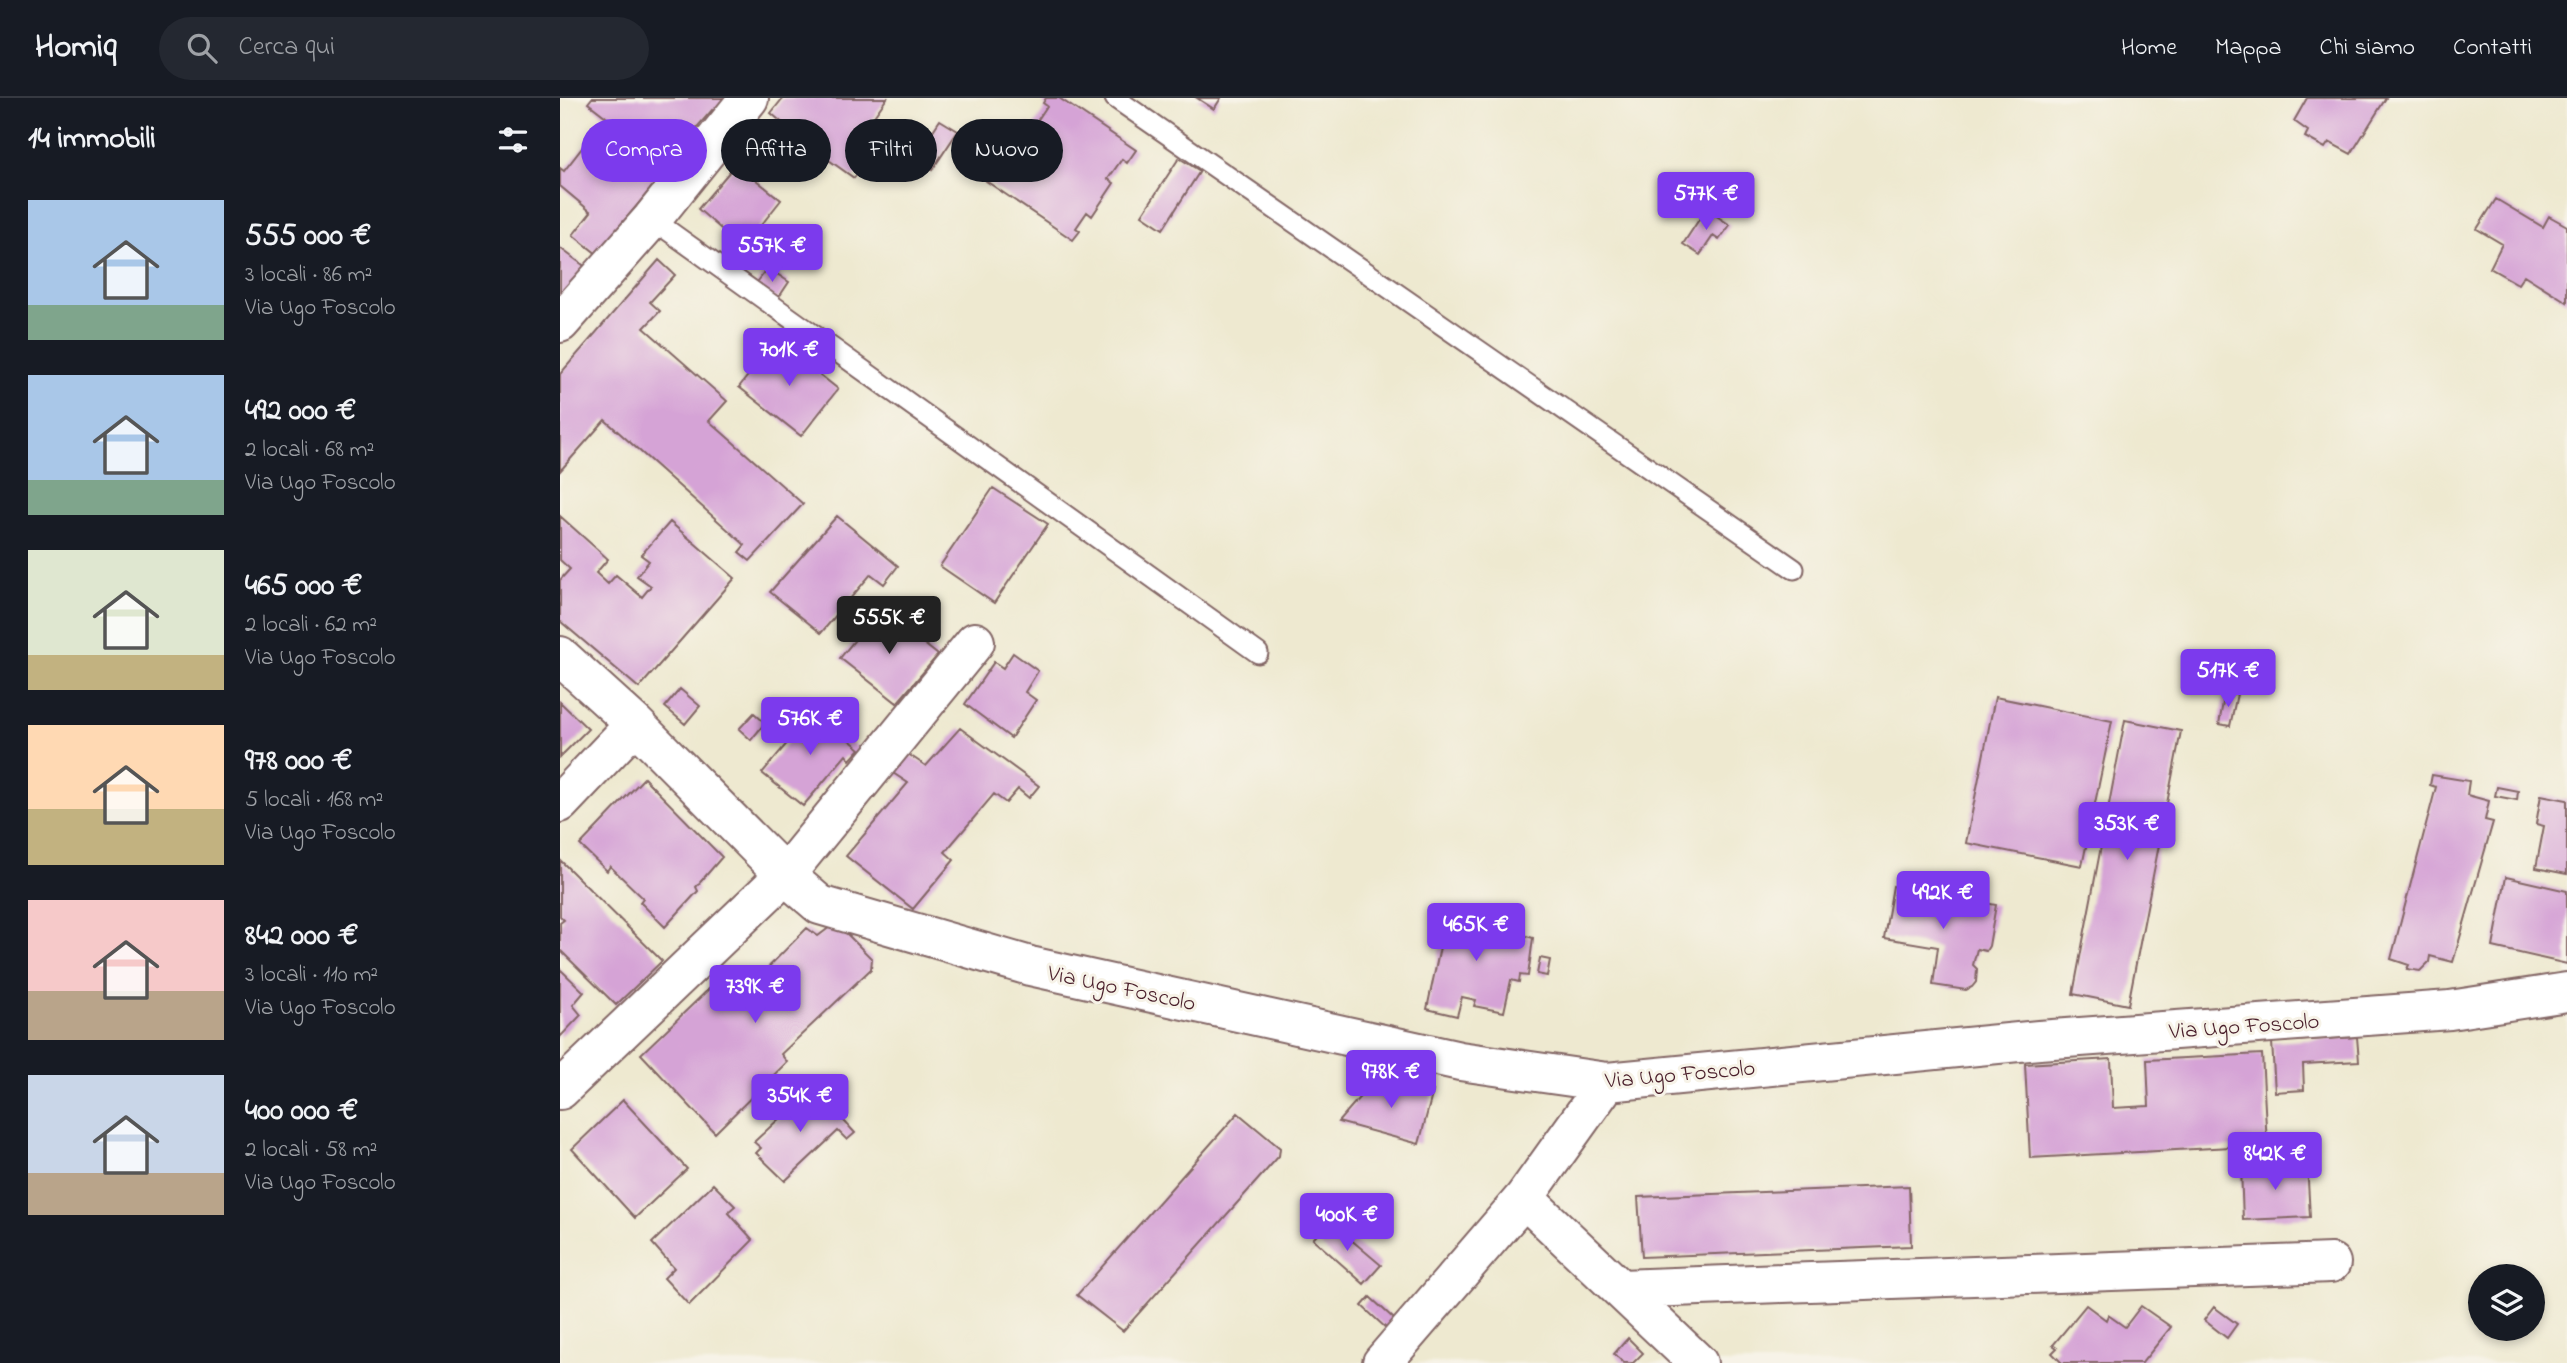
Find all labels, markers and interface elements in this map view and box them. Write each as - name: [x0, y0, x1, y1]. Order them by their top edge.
- search box: [159, 17, 649, 80]
- text: Homiq: [35, 24, 117, 72]
- icon: search: [183, 29, 221, 67]
- text: Cerca qui: [239, 29, 335, 67]
- text: Home: [2121, 31, 2177, 66]
- text: Mappa: [2215, 31, 2282, 66]
- text: Chi siamo: [2320, 31, 2415, 66]
- text: Contatti: [2453, 31, 2532, 66]
- text: 14 immobili: [28, 118, 156, 162]
- chip: Compra: [581, 119, 707, 182]
- chip: Affitta: [721, 119, 831, 182]
- chip: Filtri: [845, 119, 937, 182]
- chip: Nuovo: [951, 119, 1063, 182]
- icon: filters: [494, 121, 532, 159]
- pin: 577K €: [1649, 172, 1763, 232]
- text: 577K €: [1673, 178, 1739, 211]
- text: 555 000 €: [245, 215, 371, 259]
- pin: 557K €: [715, 225, 829, 284]
- icon: home: [84, 228, 168, 312]
- text: 557K €: [738, 230, 806, 263]
- text: 3 locali · 86 m²: [245, 259, 372, 292]
- text: Via Ugo Foscolo: [245, 292, 396, 325]
- pin: 701K €: [732, 328, 846, 388]
- text: 701K €: [759, 334, 819, 367]
- text: 492 000 €: [245, 390, 356, 434]
- icon: home: [84, 403, 168, 487]
- text: 2 locali · 68 m²: [245, 434, 374, 467]
- text: Via Ugo Foscolo: [245, 467, 396, 500]
- text: 465 000 €: [245, 565, 363, 609]
- icon: home: [84, 578, 168, 662]
- pin: 555K €: [832, 596, 946, 656]
- text: 555K €: [853, 602, 925, 635]
- text: 2 locali · 62 m²: [245, 609, 377, 642]
- text: Via Ugo Foscolo: [245, 642, 396, 675]
- pin: 517K €: [2171, 650, 2285, 709]
- text: 517K €: [2197, 655, 2259, 688]
- pin: 576K €: [753, 698, 867, 757]
- text: 576K €: [777, 703, 843, 736]
- text: 978 000 €: [245, 740, 352, 784]
- icon: home: [84, 753, 168, 837]
- text: 5 locali · 168 m²: [245, 784, 383, 817]
- pin: 353K €: [2070, 802, 2184, 862]
- text: 353K €: [2094, 808, 2160, 841]
- text: Via Ugo Foscolo: [245, 817, 396, 850]
- pin: 492K €: [1886, 872, 2000, 931]
- text: 492K €: [1913, 877, 1973, 910]
- pin: 465K €: [1419, 904, 1533, 963]
- text: 465K €: [1443, 909, 1509, 942]
- text: 842 000 €: [245, 915, 358, 959]
- icon: home: [84, 928, 168, 1012]
- street label: Via Ugo Foscolo: [1043, 957, 1199, 1022]
- text: 3 locali · 110 m²: [245, 959, 378, 992]
- pin: 739K €: [698, 965, 812, 1025]
- text: 739K €: [726, 971, 784, 1004]
- text: Via Ugo Foscolo: [245, 992, 396, 1025]
- street label: Via Ugo Foscolo: [2167, 1006, 2321, 1050]
- pin: 978K €: [1334, 1051, 1448, 1110]
- street label: Via Ugo Foscolo: [1603, 1052, 1757, 1100]
- text: 978K €: [1362, 1056, 1420, 1089]
- pin: 354K €: [743, 1074, 857, 1134]
- text: 354K €: [767, 1080, 833, 1113]
- text: 400 000 €: [245, 1090, 358, 1134]
- icon: home: [84, 1103, 168, 1187]
- pin: 842K €: [2218, 1132, 2332, 1192]
- text: 2 locali · 58 m²: [245, 1134, 377, 1167]
- text: 842K €: [2244, 1138, 2306, 1171]
- text: Via Ugo Foscolo: [245, 1167, 396, 1200]
- pin: 400K €: [1290, 1194, 1404, 1253]
- text: 400K €: [1316, 1199, 1378, 1232]
- map controls: [2468, 1264, 2545, 1341]
- button: layers: [2468, 1264, 2545, 1341]

